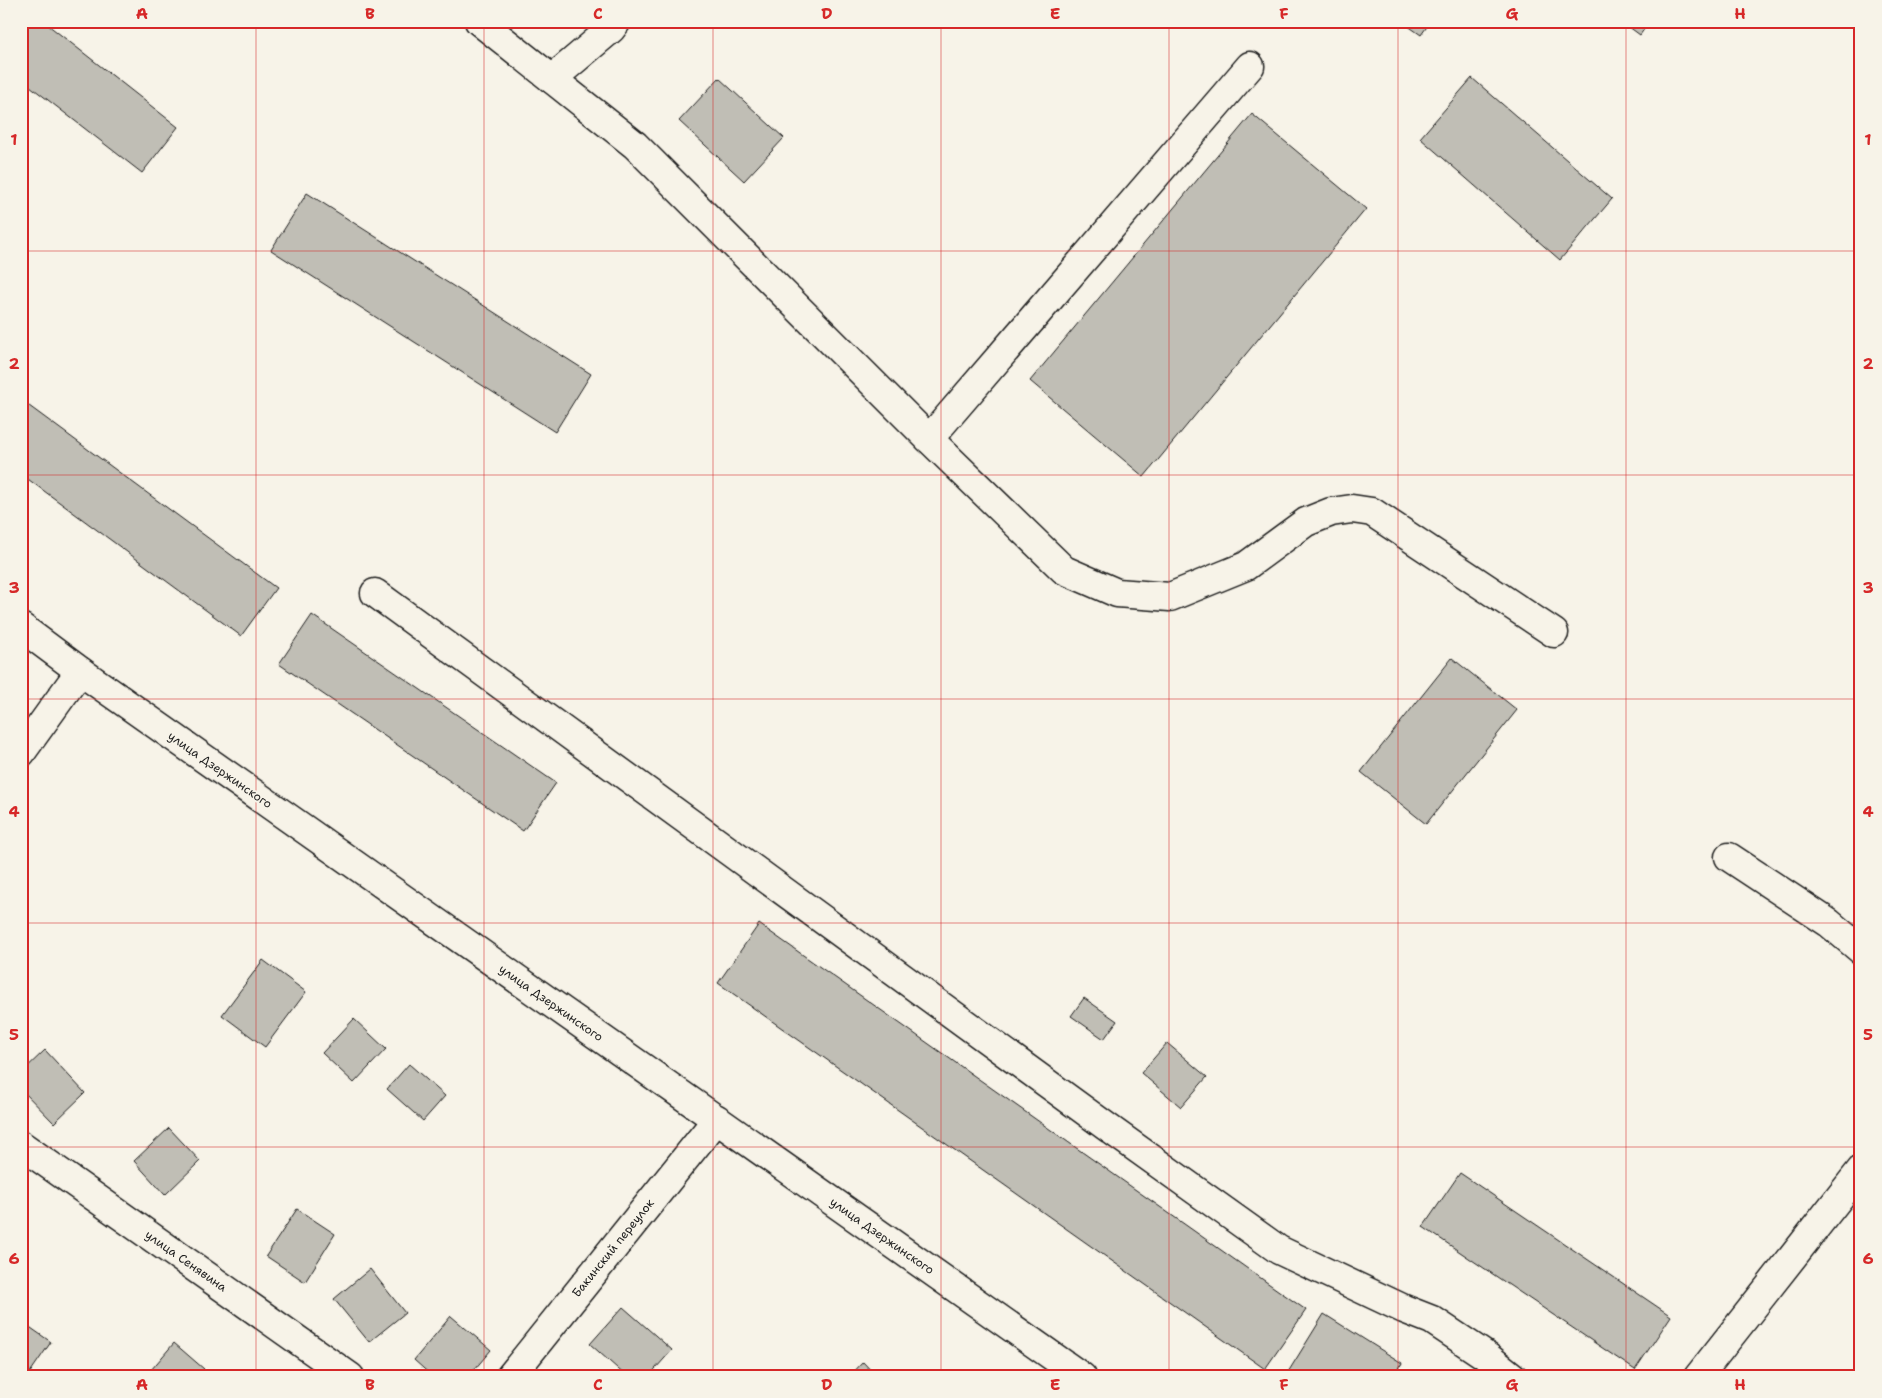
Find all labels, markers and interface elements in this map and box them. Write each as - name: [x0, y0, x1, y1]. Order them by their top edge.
- text: A: [136, 3, 148, 24]
- text: B: [365, 3, 375, 24]
- text: C: [593, 3, 603, 24]
- text: D: [821, 3, 833, 24]
- text: E: [1050, 3, 1060, 24]
- text: F: [1279, 3, 1289, 24]
- text: G: [1506, 3, 1519, 24]
- text: H: [1734, 3, 1746, 24]
- text: 1: [10, 129, 18, 150]
- text: 1: [1864, 129, 1872, 150]
- text: 2: [8, 353, 20, 374]
- text: 2: [1862, 353, 1874, 374]
- text: 3: [8, 577, 20, 598]
- text: 3: [1862, 577, 1874, 598]
- street label: улица Дзержинского: [165, 728, 275, 812]
- text: 4: [8, 801, 20, 822]
- text: 4: [1862, 801, 1874, 822]
- street label: улица Дзержинского: [496, 961, 606, 1045]
- text: 5: [9, 1024, 19, 1045]
- text: 5: [1863, 1024, 1873, 1045]
- street label: улица Дзержинского: [827, 1194, 937, 1278]
- street label: Бакинский переулок: [568, 1195, 658, 1300]
- street label: улица Сенявина: [142, 1227, 231, 1296]
- text: 6: [8, 1248, 20, 1269]
- text: 6: [1862, 1248, 1874, 1269]
- text: A: [136, 1374, 148, 1395]
- text: B: [365, 1374, 375, 1395]
- text: C: [593, 1374, 603, 1395]
- text: D: [821, 1374, 833, 1395]
- text: E: [1050, 1374, 1060, 1395]
- text: F: [1279, 1374, 1289, 1395]
- text: G: [1506, 1374, 1519, 1395]
- text: H: [1734, 1374, 1746, 1395]

